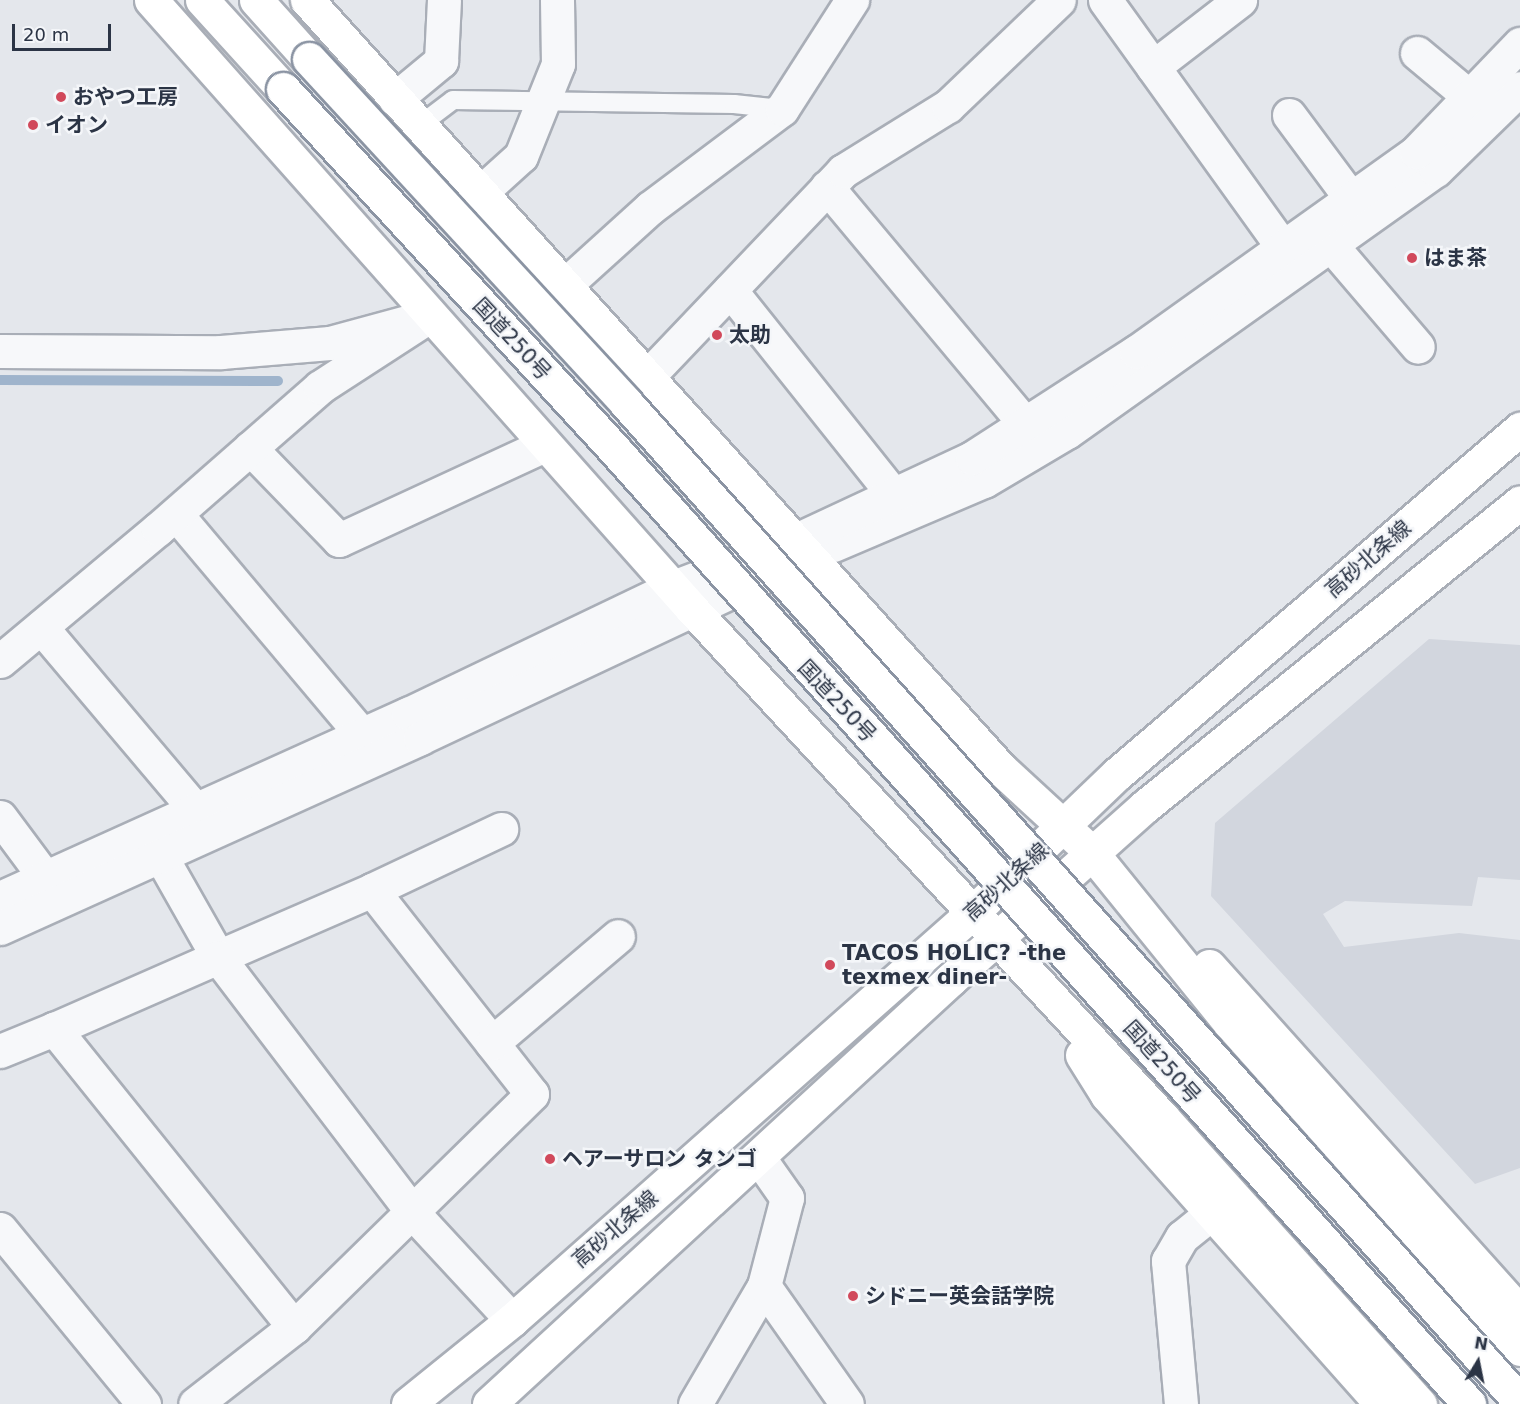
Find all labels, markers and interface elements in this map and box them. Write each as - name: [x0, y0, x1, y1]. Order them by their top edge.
- scale bar: [15, 12, 114, 50]
- text: 20 m: [23, 24, 69, 45]
- place label: おやつ工房: [73, 84, 178, 110]
- marker: おやつ工房: [54, 90, 68, 104]
- place label: イオン: [45, 112, 108, 138]
- marker: イオン: [26, 118, 40, 132]
- place label: はま茶: [1424, 245, 1487, 271]
- marker: はま茶: [1405, 251, 1419, 265]
- street label: 国道250号: [468, 293, 556, 385]
- place label: 太助: [729, 322, 771, 348]
- marker: 太助: [710, 328, 724, 342]
- street label: 高砂北条線: [1320, 515, 1416, 603]
- street label: 国道250号: [793, 655, 881, 747]
- street label: 高砂北条線: [959, 838, 1053, 926]
- place label: TACOS HOLIC? -the texmex diner-: [842, 940, 1066, 990]
- marker: TACOS HOLIC? -the texmex diner-: [823, 958, 837, 972]
- street label: 国道250号: [1118, 1015, 1206, 1109]
- place label: ヘアーサロン タンゴ: [562, 1146, 757, 1172]
- marker: ヘアーサロン タンゴ: [543, 1152, 557, 1166]
- street label: 高砂北条線: [567, 1185, 663, 1273]
- place label: シドニー英会話学院: [865, 1283, 1054, 1309]
- marker: シドニー英会話学院: [846, 1289, 860, 1303]
- north arrow: [1448, 1332, 1508, 1392]
- text: N: [1473, 1333, 1489, 1354]

